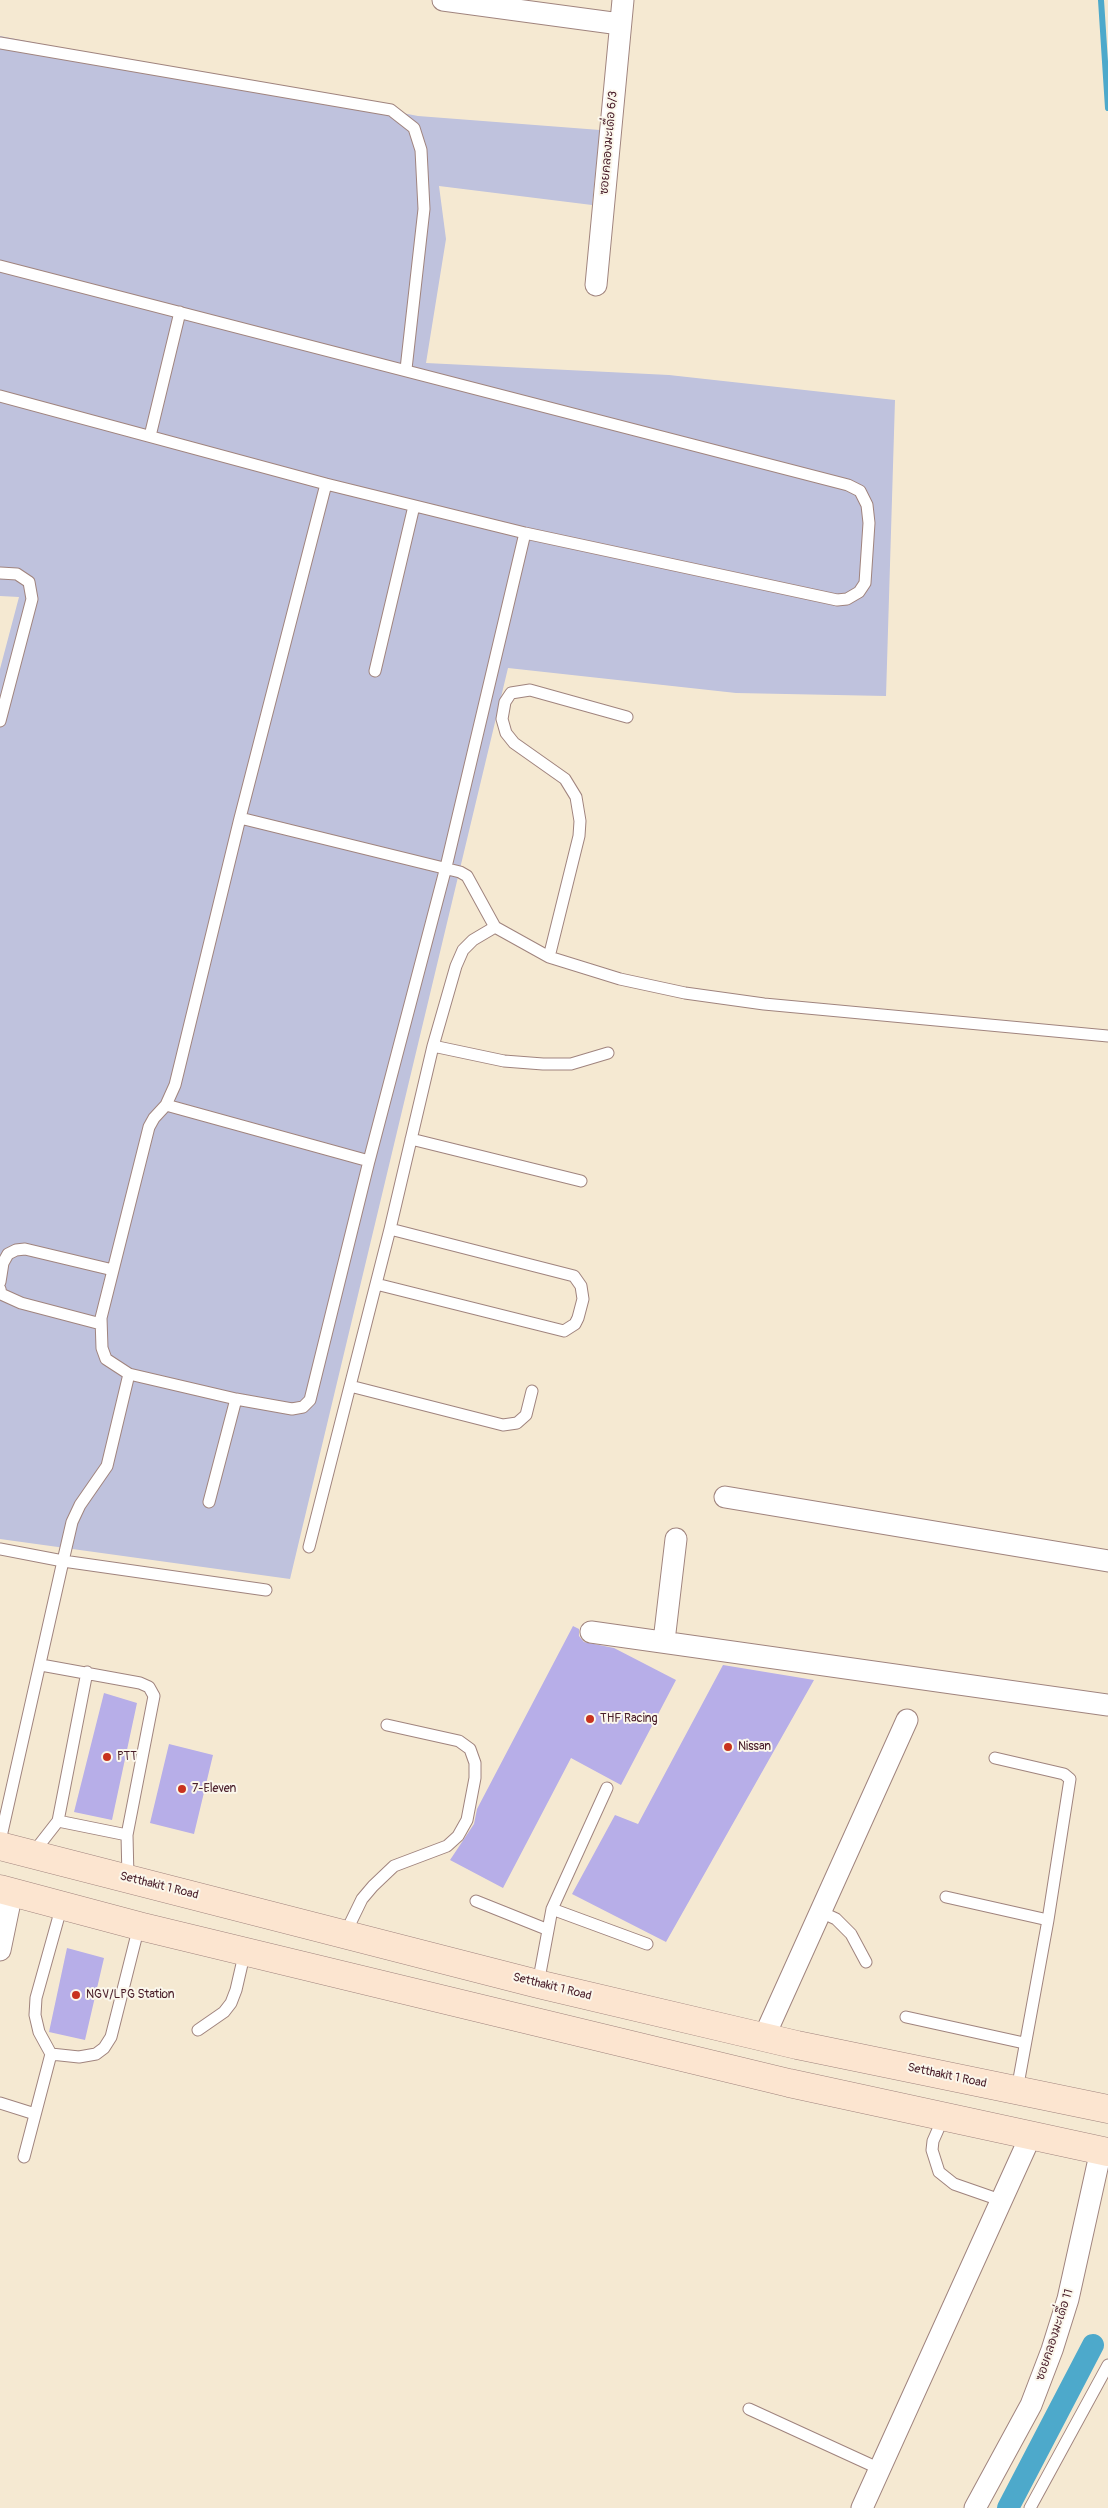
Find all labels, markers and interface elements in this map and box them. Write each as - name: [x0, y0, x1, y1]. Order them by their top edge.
- street label: ซอยคลองมะเดื่อ 6/3: [597, 91, 621, 195]
- place label: THF Racing: [600, 1712, 658, 1726]
- marker: THF Racing: [584, 1713, 596, 1725]
- place label: Nissan: [738, 1740, 771, 1754]
- marker: Nissan: [722, 1741, 734, 1753]
- place label: PTT: [117, 1750, 137, 1764]
- marker: PTT: [101, 1751, 113, 1763]
- place label: 7-Eleven: [192, 1782, 236, 1796]
- marker: 7-Eleven: [176, 1783, 188, 1795]
- street label: Setthakit 1 Road: [118, 1869, 200, 1903]
- street label: Setthakit 1 Road: [511, 1970, 593, 2004]
- place label: NGV/LPG Station: [86, 1988, 175, 2002]
- marker: NGV/LPG Station: [70, 1989, 82, 2001]
- street label: Setthakit 1 Road: [906, 2061, 988, 2091]
- street label: ซอยคลองมะเดื่อ 11: [1033, 2287, 1077, 2383]

